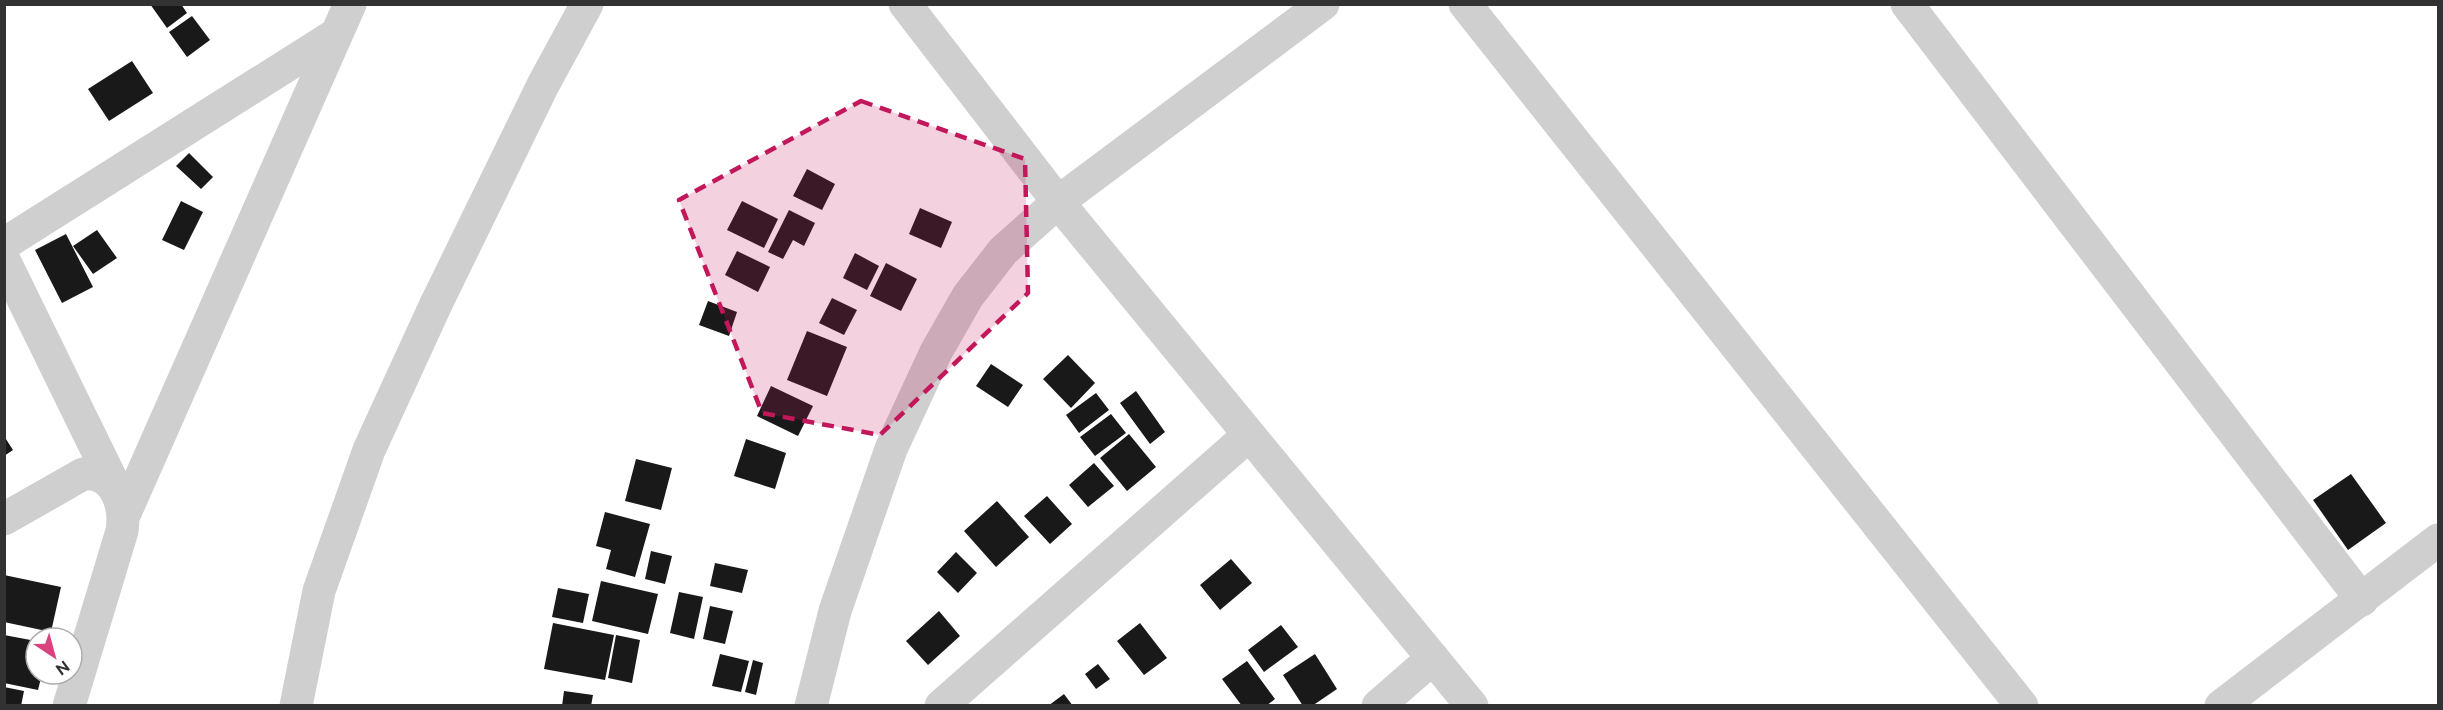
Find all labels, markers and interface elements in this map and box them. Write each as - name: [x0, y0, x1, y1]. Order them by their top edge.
- north arrow: [24, 626, 84, 686]
- text: N: [52, 656, 73, 679]

